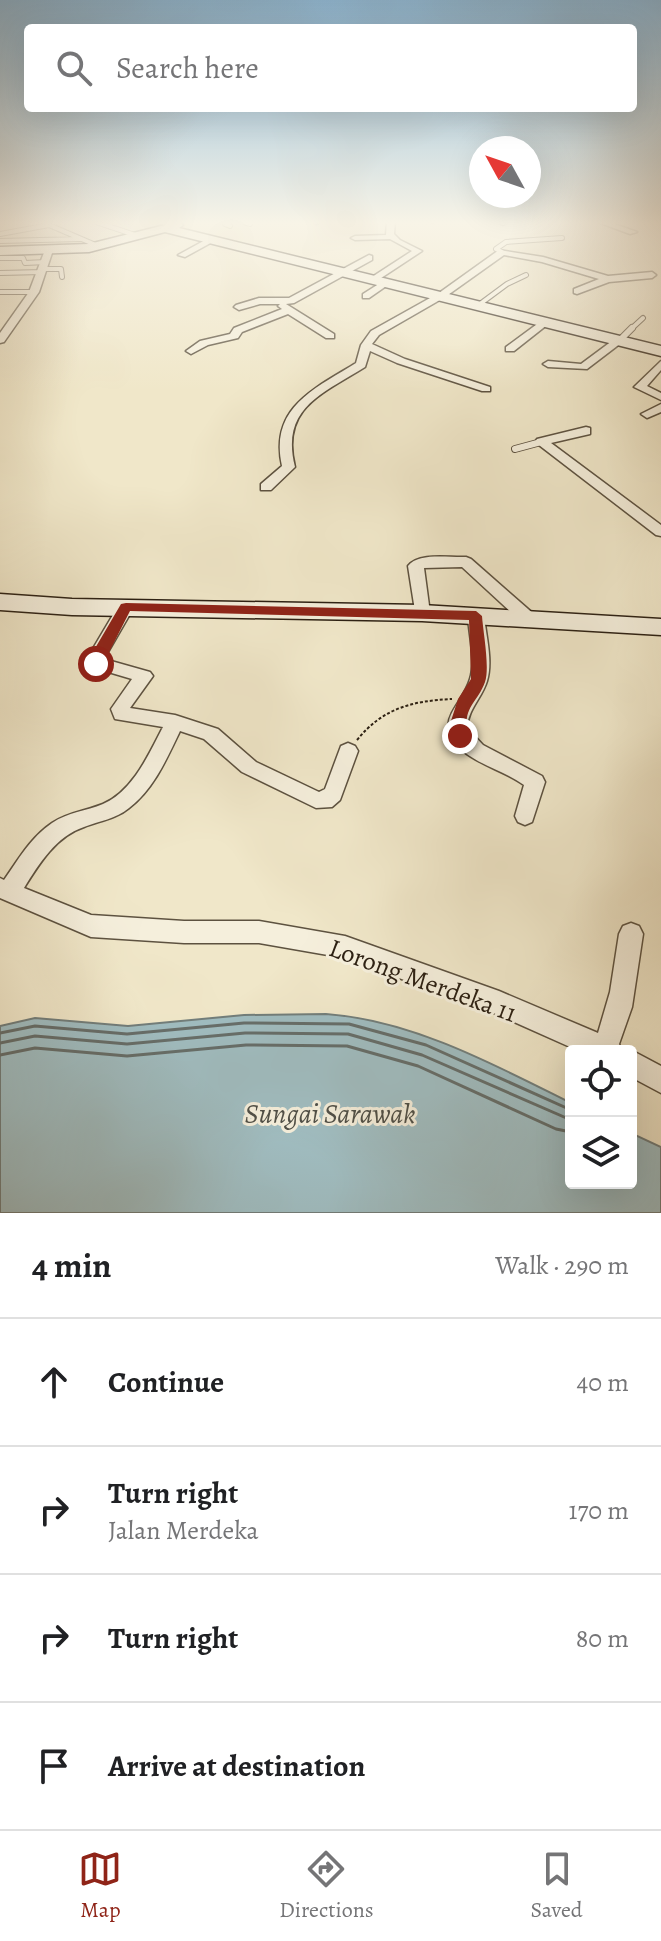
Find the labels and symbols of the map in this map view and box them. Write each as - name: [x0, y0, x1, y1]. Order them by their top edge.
- north arrow: [469, 136, 541, 208]
- route start: [78, 646, 114, 682]
- route end: [442, 718, 478, 754]
- street label: Lorong Merdeka 11: [324, 930, 522, 1031]
- water label: Sungai Sarawak: [244, 1095, 416, 1133]

